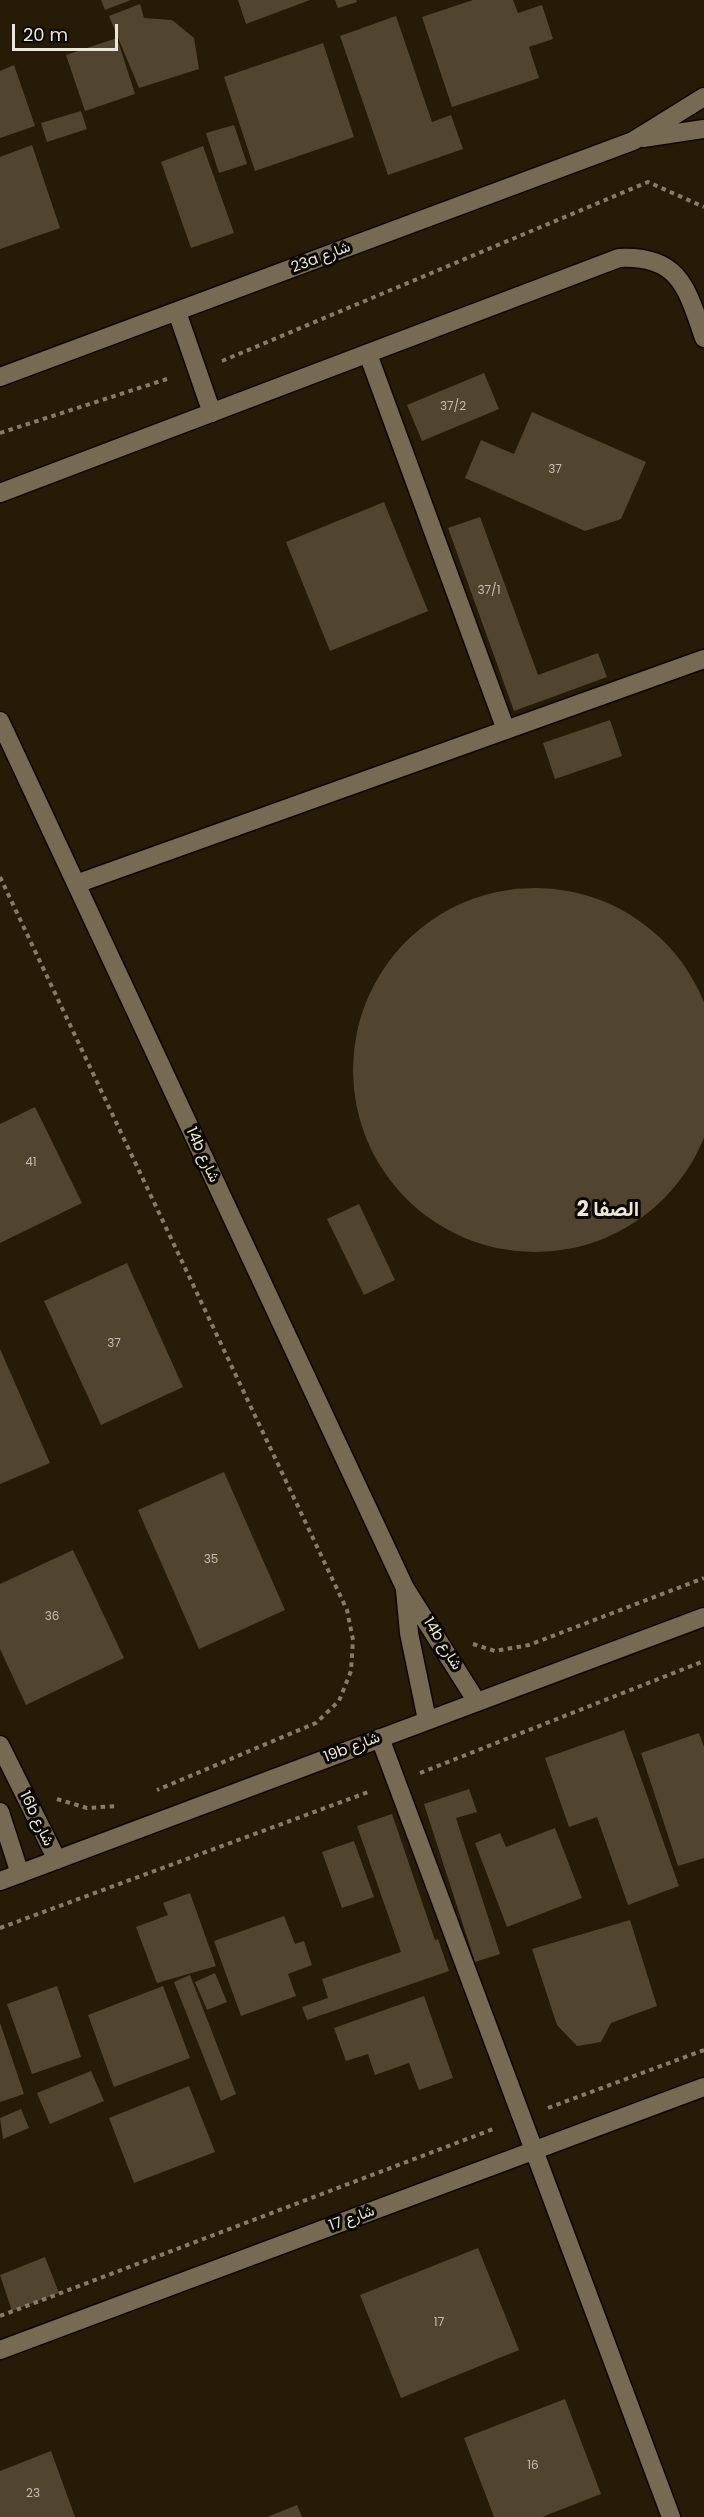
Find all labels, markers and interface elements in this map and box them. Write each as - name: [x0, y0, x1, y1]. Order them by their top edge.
- scale bar: [15, 12, 122, 50]
- text: 20 m: [23, 22, 68, 47]
- street label: 23a شارع: [289, 239, 353, 277]
- house number: 37/2: [440, 400, 466, 414]
- house number: 37: [548, 463, 562, 477]
- house number: 37/1: [477, 584, 501, 598]
- street label: 14b شارع: [181, 1125, 223, 1185]
- house number: 41: [25, 1156, 37, 1170]
- district label: الصفا 2: [577, 1198, 639, 1224]
- house number: 37: [107, 1337, 121, 1351]
- house number: 35: [204, 1553, 218, 1567]
- house number: 36: [45, 1610, 59, 1624]
- street label: 14b شارع: [419, 1614, 465, 1674]
- street label: 19b شارع: [321, 1729, 383, 1767]
- street label: 16b شارع: [15, 1789, 57, 1849]
- street label: شارع 17: [327, 2202, 377, 2236]
- house number: 17: [434, 2316, 444, 2330]
- house number: 16: [527, 2459, 539, 2473]
- house number: 23: [26, 2487, 40, 2501]

